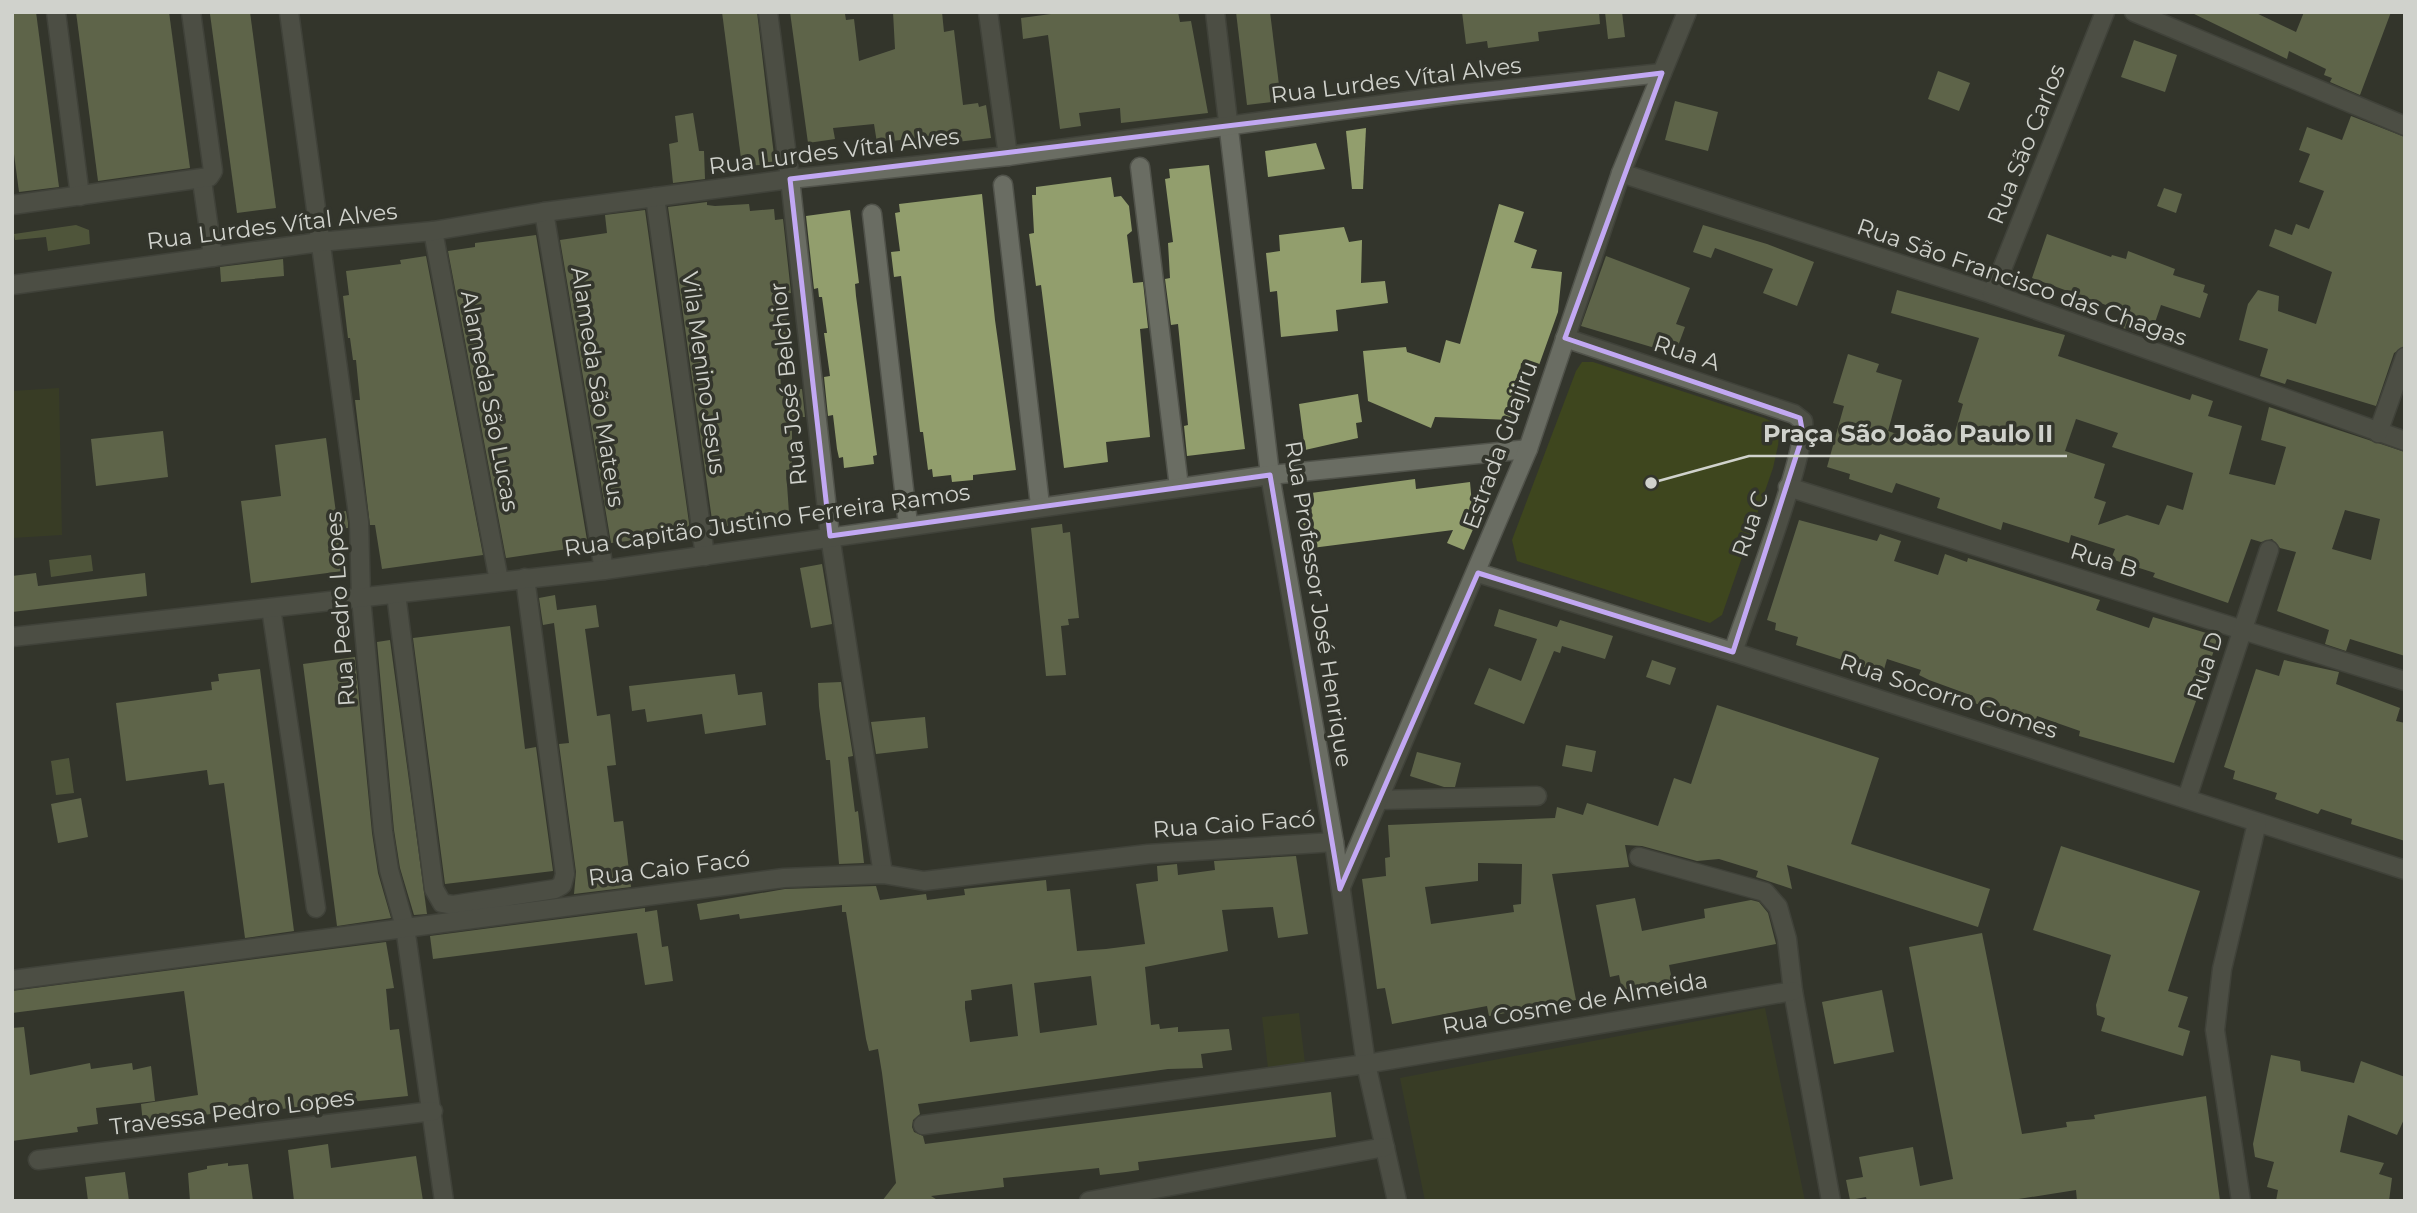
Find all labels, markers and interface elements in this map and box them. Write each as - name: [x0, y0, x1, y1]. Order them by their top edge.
- street label: Rua Lurdes Vítal Alves: [1269, 51, 1523, 109]
- street label: Rua São Carlos: [1981, 60, 2071, 228]
- street label: Rua Lurdes Vítal Alves: [707, 122, 961, 180]
- street label: Rua Lurdes Vítal Alves: [145, 197, 399, 255]
- street label: Rua São Francisco das Chagas: [1853, 212, 2191, 352]
- street label: Alameda São Mateus: [565, 265, 631, 509]
- street label: Vila Menino Jesus: [676, 270, 732, 476]
- street label: Rua José Belchior: [763, 281, 813, 487]
- street label: Alameda São Lucas: [455, 288, 525, 514]
- street label: Rua A: [1650, 329, 1724, 377]
- street label: Estrada Guajiru: [1457, 357, 1543, 533]
- callout: Praça São João Paulo II: [1749, 411, 2067, 456]
- text: Praça São João Paulo II: [1763, 419, 2053, 448]
- street label: Rua Professor José Henrique: [1279, 439, 1359, 769]
- street label: Rua Capitão Justino Ferreira Ramos: [562, 478, 972, 562]
- street label: Rua C: [1726, 487, 1774, 561]
- street label: Rua Pedro Lopes: [319, 511, 361, 707]
- street label: Rua B: [2067, 537, 2141, 583]
- street label: Rua D: [2181, 628, 2229, 704]
- street label: Rua Socorro Gomes: [1836, 648, 2062, 744]
- street label: Rua Caio Facó: [1152, 804, 1316, 844]
- street label: Rua Caio Facó: [586, 844, 752, 892]
- street label: Rua Cosme de Almeida: [1440, 966, 1710, 1040]
- street label: Travessa Pedro Lopes: [108, 1083, 356, 1141]

